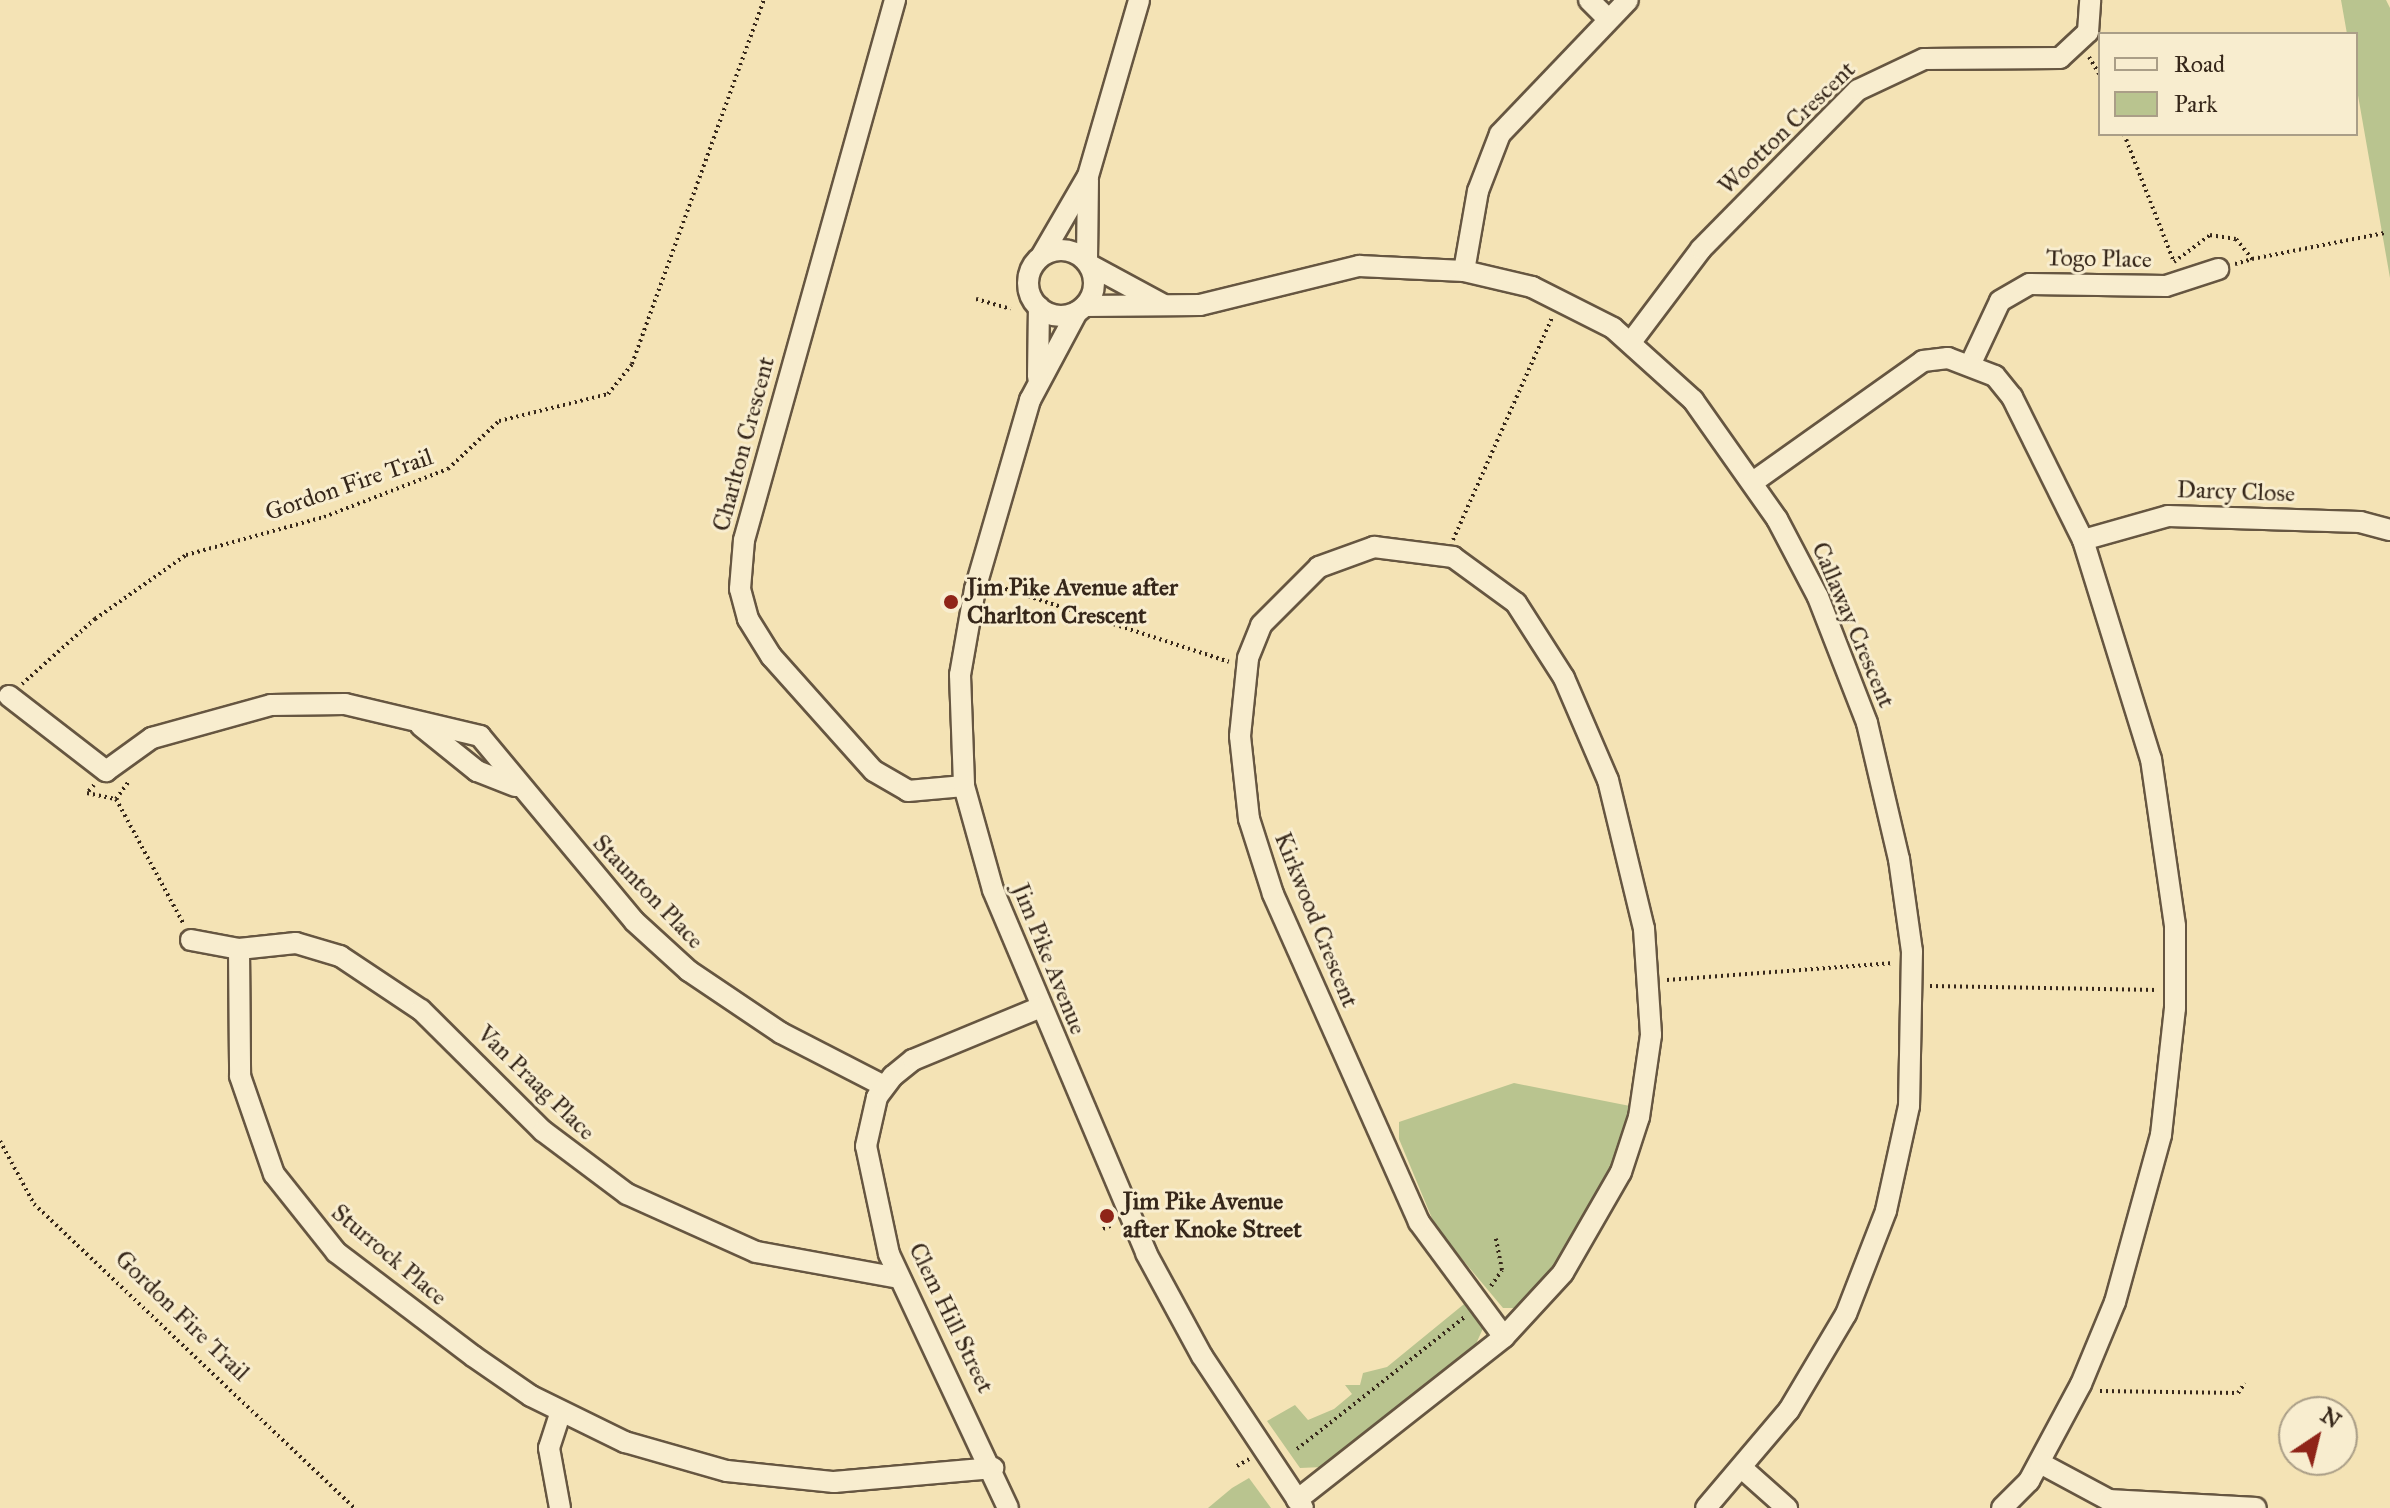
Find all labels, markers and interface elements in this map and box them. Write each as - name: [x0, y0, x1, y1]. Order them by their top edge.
- legend: [2098, 32, 2358, 136]
- text: Road: [2174, 49, 2225, 79]
- street label: Wootton Crescent: [1713, 55, 1861, 201]
- text: Park: [2174, 89, 2217, 119]
- street label: Togo Place: [2046, 244, 2152, 274]
- street label: Charlton Crescent: [707, 354, 781, 534]
- street label: Gordon Fire Trail: [261, 443, 437, 527]
- street label: Darcy Close: [2176, 476, 2296, 508]
- street label: Callaway Crescent: [1805, 538, 1901, 712]
- place label: Jim Pike Avenue after Charlton Crescent: [967, 574, 1178, 630]
- marker: Jim Pike Avenue after Charlton Crescent: [942, 593, 960, 611]
- street label: Kirkwood Crescent: [1268, 828, 1364, 1012]
- street label: Staunton Place: [586, 829, 710, 955]
- street label: Jim Pike Avenue: [1006, 879, 1092, 1039]
- street label: Van Praag Place: [471, 1020, 601, 1146]
- place label: Jim Pike Avenue after Knoke Street: [1123, 1188, 1302, 1244]
- street label: Sturrock Place: [325, 1198, 453, 1312]
- marker: Jim Pike Avenue after Knoke Street: [1098, 1207, 1116, 1225]
- street label: Clem Hill Street: [902, 1238, 1000, 1398]
- street label: Gordon Fire Trail: [109, 1245, 255, 1387]
- north arrow: [2278, 1396, 2358, 1476]
- text: N: [2316, 1401, 2346, 1434]

